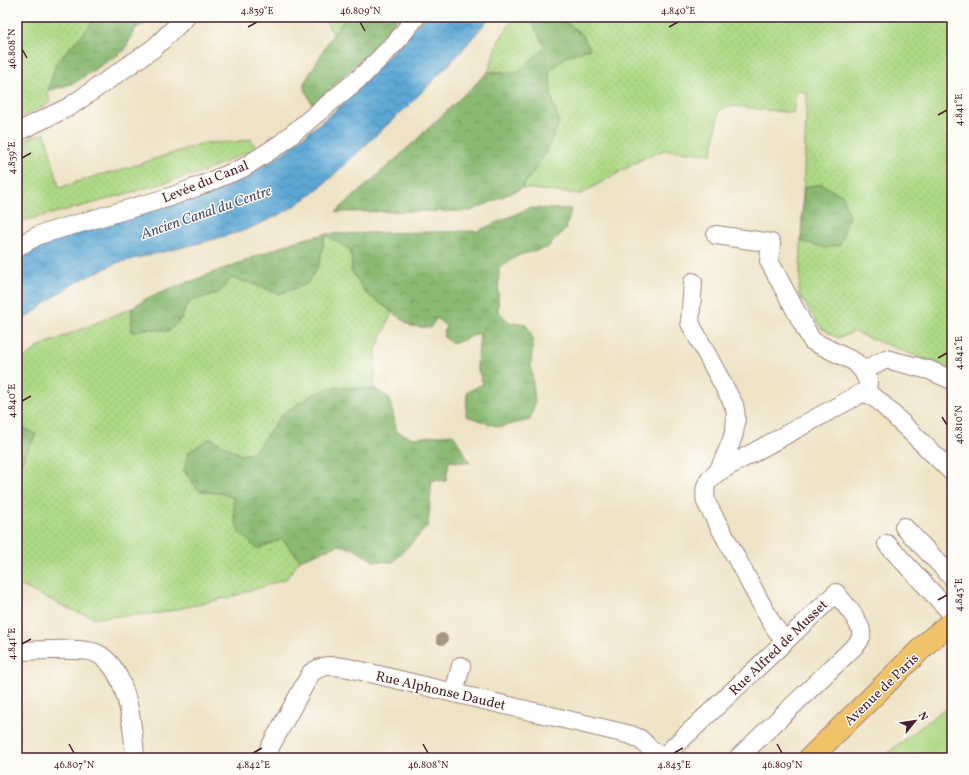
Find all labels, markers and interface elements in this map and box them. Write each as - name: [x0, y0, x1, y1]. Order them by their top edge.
- text: 4.839°E: [240, 4, 274, 18]
- text: 46.809°N: [340, 4, 381, 18]
- text: 4.840°E: [661, 4, 695, 18]
- text: 46.808°N: [5, 28, 19, 69]
- text: 4.841°E: [952, 94, 966, 126]
- text: 4.839°E: [5, 141, 19, 175]
- street label: Levée du Canal: [159, 156, 252, 208]
- water label: Ancien Canal du Centre: [138, 181, 275, 246]
- text: 4.842°E: [952, 336, 966, 370]
- text: 4.840°E: [5, 384, 19, 418]
- text: 46.810°N: [952, 405, 966, 445]
- text: 4.843°E: [952, 578, 966, 612]
- street label: Rue Alfred de Musset: [726, 596, 833, 700]
- text: 4.841°E: [5, 628, 19, 660]
- street label: Avenue de Paris: [841, 650, 924, 731]
- street label: Rue Alphonse Daudet: [374, 667, 508, 716]
- north arrow: [895, 701, 935, 741]
- text: N: [914, 710, 931, 724]
- text: 46.807°N: [54, 758, 95, 772]
- text: 4.842°E: [236, 758, 270, 772]
- text: 46.808°N: [408, 758, 449, 772]
- text: 4.843°E: [657, 758, 691, 772]
- text: 46.809°N: [762, 758, 803, 772]

